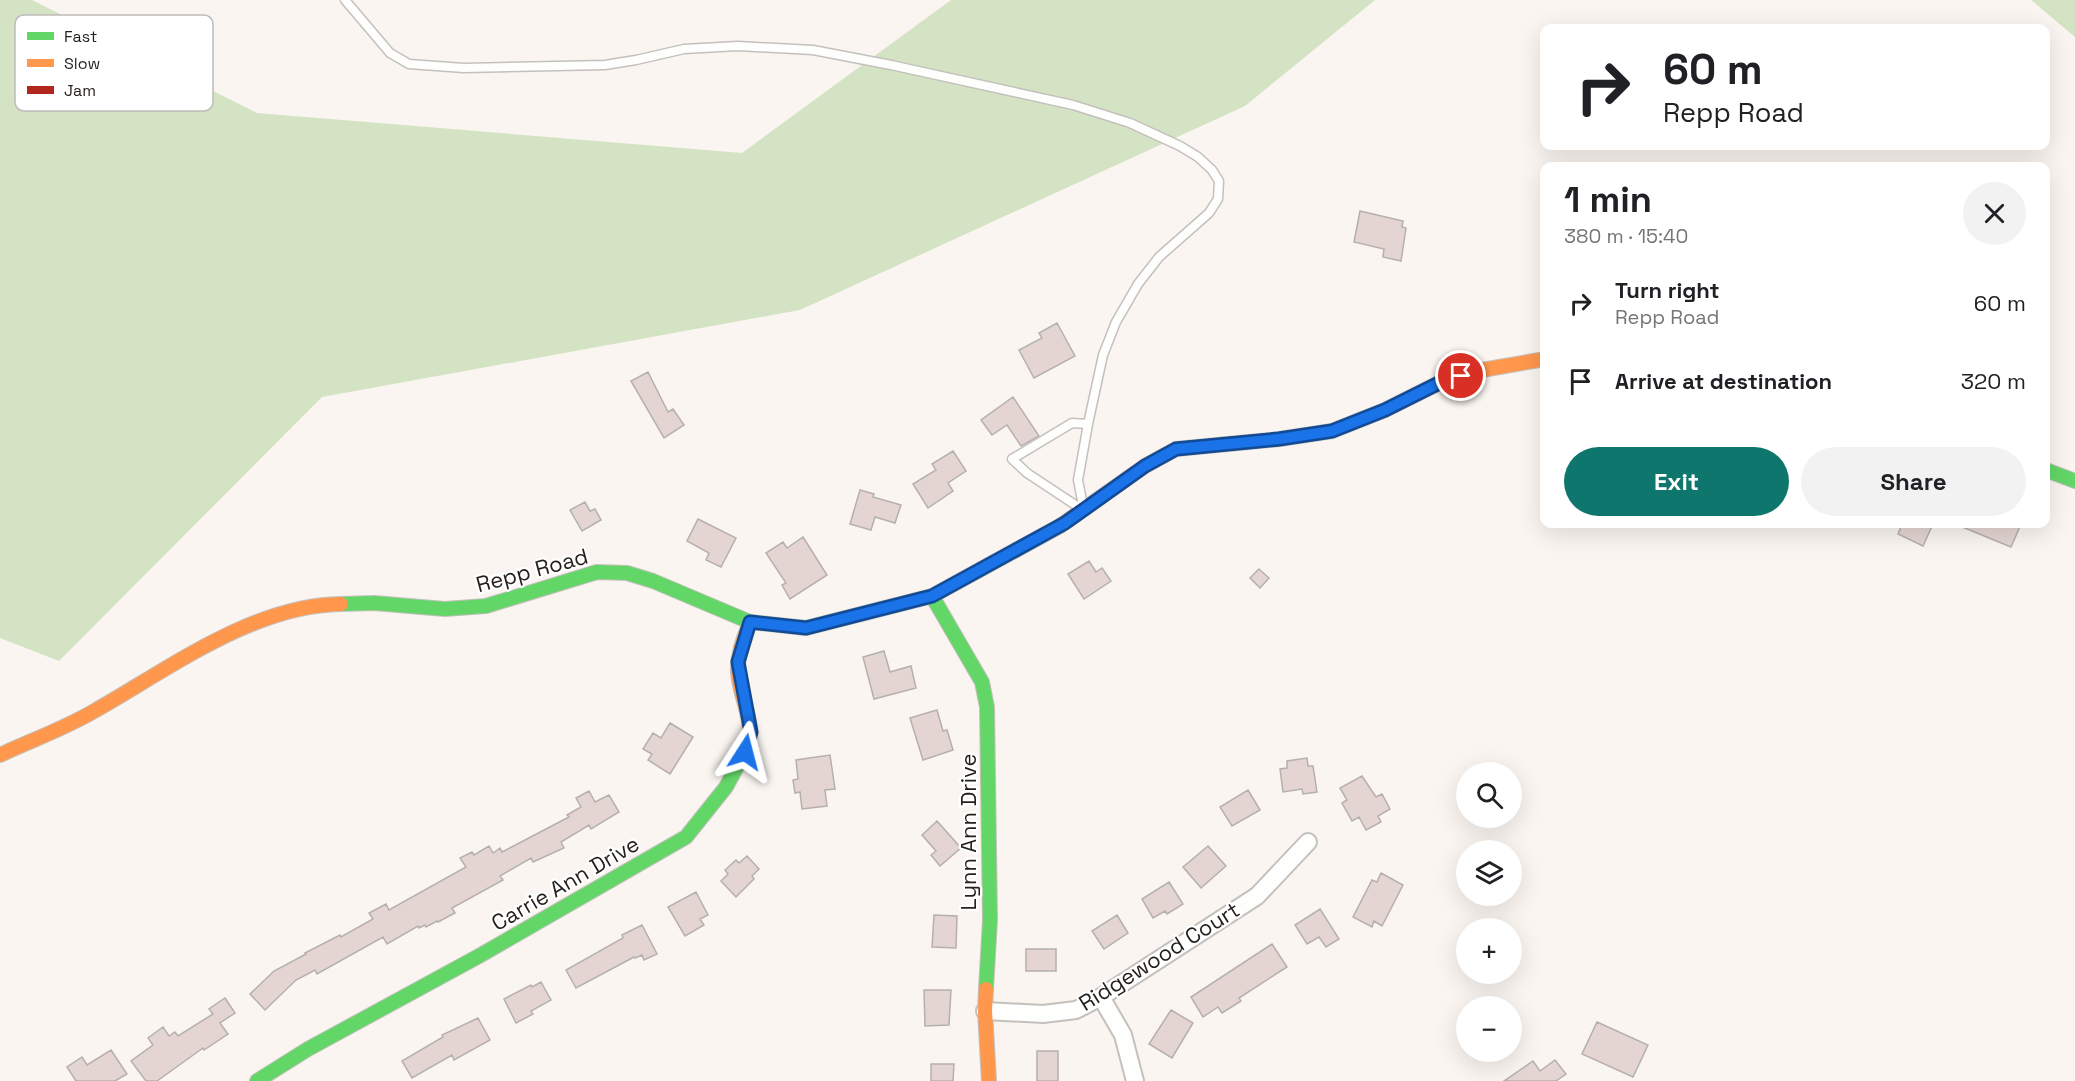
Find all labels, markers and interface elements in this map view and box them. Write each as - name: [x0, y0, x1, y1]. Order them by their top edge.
- legend: [15, 15, 213, 111]
- text: Fast: [64, 26, 97, 47]
- text: 60 m: [1663, 43, 1763, 96]
- icon: right: [1564, 48, 1642, 126]
- text: Slow: [64, 53, 100, 74]
- text: Jam: [64, 80, 96, 101]
- text: Repp Road: [1663, 95, 1804, 130]
- text: 1 min: [1564, 177, 1652, 223]
- button: close: [1963, 182, 2026, 245]
- text: 380 m · 15:40: [1564, 223, 1688, 249]
- text: Turn right: [1615, 276, 1720, 304]
- icon: right: [1564, 287, 1597, 320]
- text: 60 m: [1974, 289, 2026, 317]
- text: Repp Road: [1615, 304, 1719, 330]
- pin: [1435, 350, 1486, 401]
- icon: arrive: [1444, 359, 1477, 392]
- icon: arrive: [1564, 365, 1597, 398]
- text: Arrive at destination: [1615, 367, 1832, 395]
- text: 320 m: [1961, 367, 2026, 395]
- button: Exit: [1564, 447, 1789, 516]
- button: Share: [1801, 447, 2026, 516]
- street label: Repp Road: [473, 542, 591, 598]
- position arrow: [713, 720, 777, 784]
- street label: Lynn Ann Drive: [954, 754, 982, 910]
- map controls: [1456, 762, 1522, 1062]
- button: search: [1456, 762, 1522, 828]
- street label: Carrie Ann Drive: [486, 829, 644, 937]
- button: layers: [1456, 840, 1522, 906]
- street label: Ridgewood Court: [1073, 895, 1245, 1017]
- button: +: [1456, 918, 1522, 984]
- button: −: [1456, 996, 1522, 1062]

